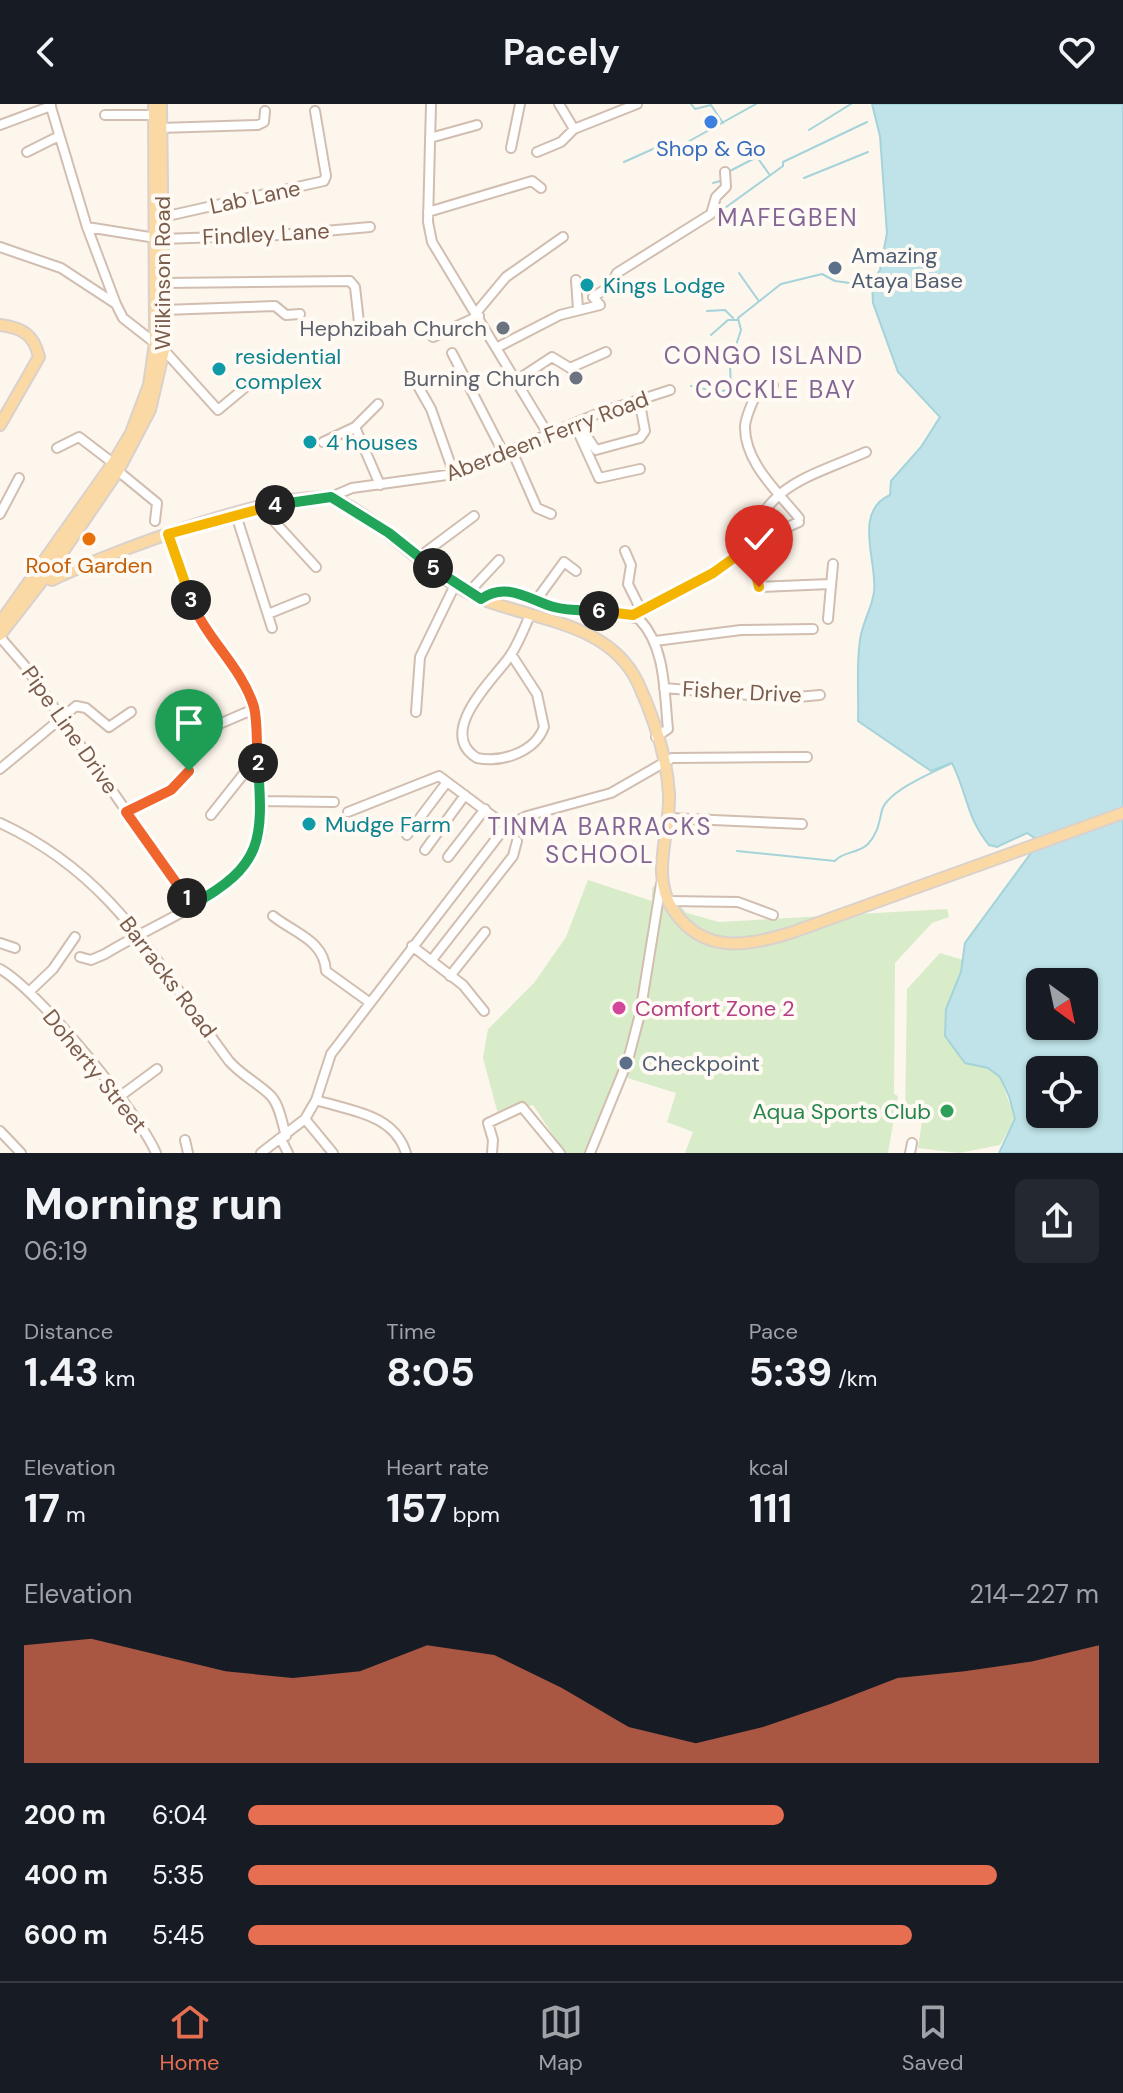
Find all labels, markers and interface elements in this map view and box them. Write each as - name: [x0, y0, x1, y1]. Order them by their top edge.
- text: Pacely: [503, 29, 620, 76]
- icon: back: [24, 30, 68, 74]
- icon: heart: [1055, 30, 1099, 74]
- marker: Shop & Go: [702, 113, 720, 131]
- place label: Shop & Go: [656, 134, 766, 163]
- street label: Lab Lane: [207, 173, 303, 221]
- street label: Wilkinson Road: [148, 196, 177, 350]
- district label: MAFEGBEN: [717, 202, 859, 233]
- street label: Findley Lane: [202, 216, 330, 252]
- place label: Amazing Ataya Base: [851, 241, 963, 295]
- marker: Amazing Ataya Base: [826, 259, 844, 277]
- place label: Kings Lodge: [603, 271, 725, 300]
- marker: Kings Lodge: [578, 276, 596, 294]
- place label: Hephzibah Church: [300, 314, 487, 343]
- marker: Hephzibah Church: [494, 319, 512, 337]
- district label: CONGO ISLAND: [664, 340, 864, 371]
- place label: residential complex: [235, 342, 341, 396]
- marker: residential complex: [210, 360, 228, 378]
- place label: Burning Church: [403, 364, 560, 393]
- marker: Burning Church: [567, 369, 585, 387]
- district label: COCKLE BAY: [695, 374, 857, 405]
- street label: Aberdeen Ferry Road: [441, 384, 653, 488]
- place label: 4 houses: [326, 428, 418, 457]
- marker: 4 houses: [301, 433, 319, 451]
- pin: 4: [255, 485, 295, 525]
- text: 4: [268, 490, 282, 519]
- pin: [725, 505, 793, 587]
- icon: check: [737, 517, 781, 561]
- marker: Roof Garden: [80, 530, 98, 548]
- pin: 5: [413, 548, 453, 588]
- place label: Roof Garden: [25, 551, 153, 580]
- text: 5: [426, 553, 440, 582]
- pin: 3: [171, 580, 211, 620]
- text: 3: [184, 585, 198, 614]
- pin: 6: [579, 591, 619, 631]
- text: 6: [592, 596, 606, 625]
- street label: Pipe Line Drive: [15, 660, 125, 800]
- street label: Fisher Drive: [682, 674, 802, 710]
- pin: [155, 689, 223, 771]
- icon: arrive: [167, 701, 211, 745]
- pin: 2: [238, 743, 278, 783]
- text: 2: [252, 748, 264, 777]
- place label: Mudge Farm: [325, 810, 451, 839]
- district label: TINMA BARRACKS SCHOOL: [488, 811, 712, 870]
- marker: Mudge Farm: [300, 815, 318, 833]
- pin: 1: [167, 878, 207, 918]
- text: 1: [183, 883, 191, 912]
- street label: Barracks Road: [113, 911, 223, 1043]
- north arrow: [1026, 968, 1098, 1040]
- map controls: [1026, 968, 1098, 1128]
- place label: Comfort Zone 2: [635, 994, 795, 1023]
- marker: Comfort Zone 2: [610, 999, 628, 1017]
- street label: Doherty Street: [36, 1003, 154, 1139]
- place label: Checkpoint: [642, 1049, 760, 1078]
- marker: Checkpoint: [617, 1054, 635, 1072]
- button: locate: [1026, 1056, 1098, 1128]
- place label: Aqua Sports Club: [752, 1097, 931, 1126]
- marker: Aqua Sports Club: [938, 1102, 956, 1120]
- text: Morning run: [24, 1175, 283, 1233]
- button: share: [1015, 1179, 1099, 1263]
- text: 06:19: [24, 1234, 88, 1268]
- text: Distance: [24, 1317, 113, 1346]
- text: Time: [386, 1317, 436, 1346]
- text: Pace: [749, 1317, 798, 1346]
- text: 1.43: [24, 1346, 99, 1398]
- text: 8:05: [386, 1346, 475, 1398]
- text: 5:39: [749, 1346, 832, 1398]
- text: km: [99, 1364, 135, 1393]
- text: /km: [832, 1364, 877, 1393]
- text: Elevation: [24, 1453, 116, 1482]
- text: Heart rate: [386, 1453, 489, 1482]
- text: kcal: [749, 1453, 788, 1482]
- text: 17: [24, 1482, 60, 1534]
- text: 157: [386, 1482, 447, 1534]
- text: 111: [749, 1482, 792, 1534]
- text: m: [60, 1500, 86, 1529]
- text: bpm: [447, 1500, 500, 1529]
- text: Elevation: [24, 1577, 132, 1611]
- text: 214–227 m: [969, 1577, 1099, 1611]
- text: 200 m: [24, 1798, 106, 1832]
- text: 6:04: [152, 1798, 207, 1832]
- text: 400 m: [24, 1858, 108, 1892]
- text: 5:35: [152, 1858, 204, 1892]
- text: 600 m: [24, 1918, 108, 1952]
- text: 5:45: [152, 1918, 205, 1952]
- tab: Home: [159, 2000, 220, 2077]
- tab: Map: [539, 2000, 583, 2077]
- tab: Saved: [902, 2000, 964, 2077]

